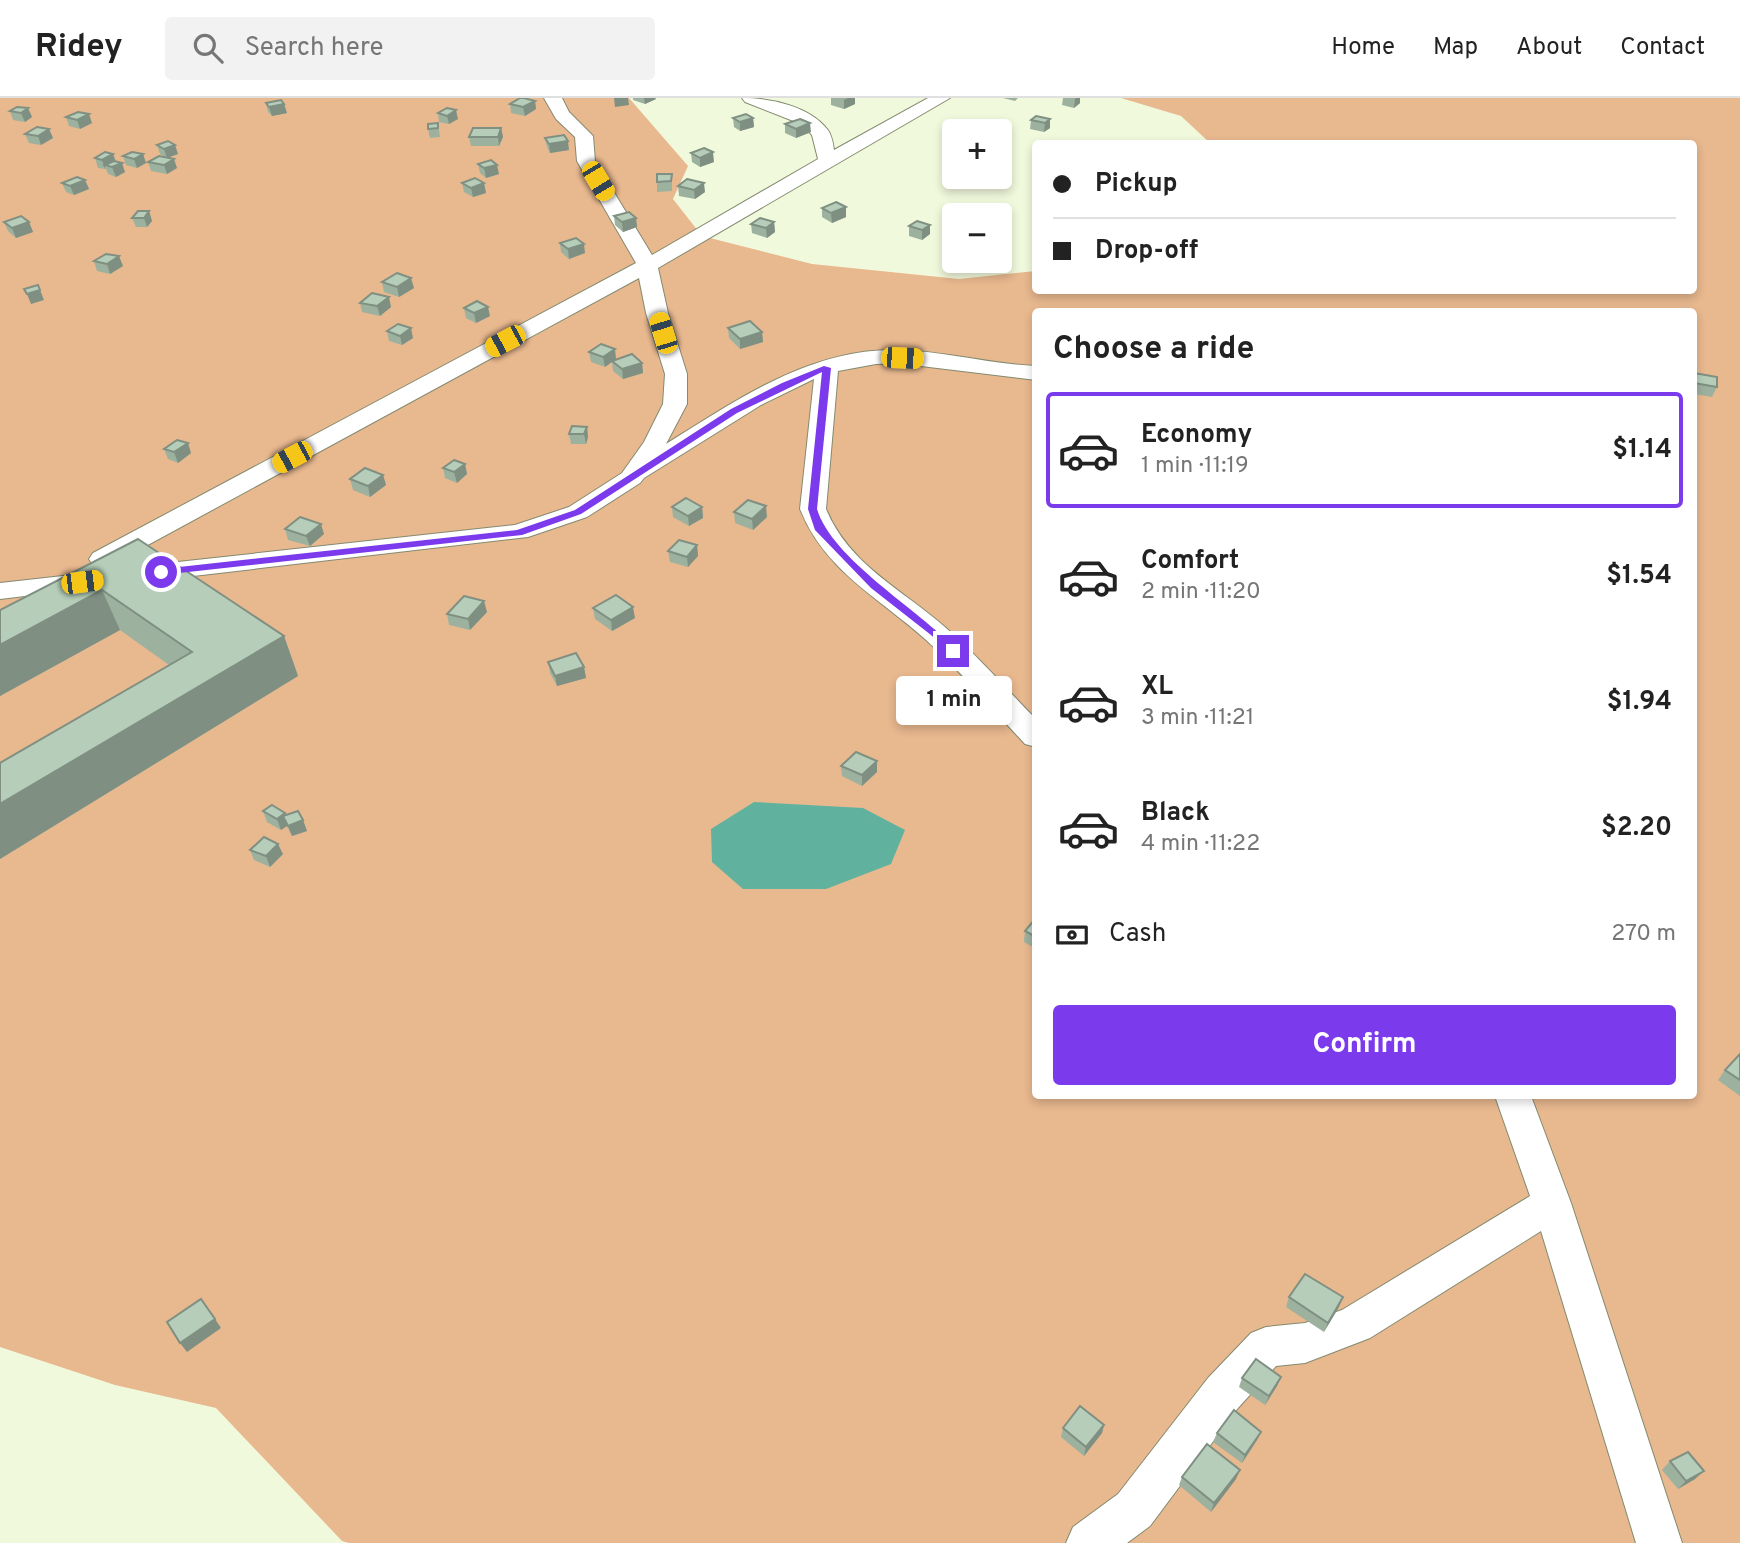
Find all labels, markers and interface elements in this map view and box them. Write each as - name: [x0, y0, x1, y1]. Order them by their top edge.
- search box: [165, 17, 655, 80]
- text: Ridey: [35, 27, 123, 69]
- icon: search: [189, 29, 227, 67]
- text: Search here: [245, 32, 384, 65]
- text: Home: [1331, 33, 1395, 63]
- text: Map: [1433, 33, 1478, 63]
- text: About: [1516, 33, 1582, 63]
- text: Contact: [1620, 33, 1705, 63]
- map controls: [942, 119, 1012, 273]
- button: +: [942, 119, 1012, 189]
- car: [579, 158, 618, 204]
- text: Pickup: [1095, 168, 1178, 201]
- button: −: [942, 203, 1012, 273]
- text: Drop-off: [1095, 235, 1198, 268]
- car: [647, 310, 680, 356]
- car: [482, 322, 529, 360]
- text: Choose a ride: [1053, 330, 1254, 370]
- car: [881, 347, 924, 369]
- icon: car: [1057, 419, 1120, 482]
- text: Economy: [1141, 419, 1252, 452]
- text: $1.14: [1612, 434, 1672, 467]
- car: [269, 438, 316, 476]
- text: 1 min · 11:19: [1141, 452, 1249, 481]
- icon: car: [1057, 545, 1120, 608]
- text: Comfort: [1141, 545, 1239, 578]
- route start: [145, 556, 177, 588]
- text: $1.54: [1606, 560, 1672, 593]
- car: [60, 569, 105, 595]
- text: 2 min · 11:20: [1141, 578, 1261, 607]
- route end: [937, 635, 969, 667]
- icon: car: [1057, 671, 1120, 734]
- text: XL: [1141, 671, 1173, 704]
- callout: 1 min: [895, 676, 1011, 724]
- text: 1 min: [926, 686, 982, 715]
- text: $1.94: [1607, 686, 1672, 719]
- text: 3 min · 11:21: [1141, 704, 1254, 733]
- icon: car: [1057, 797, 1120, 860]
- text: Black: [1141, 797, 1210, 830]
- text: $2.20: [1601, 812, 1672, 845]
- text: 4 min · 11:22: [1141, 830, 1260, 859]
- icon: cash: [1053, 916, 1091, 954]
- text: Cash: [1109, 918, 1166, 951]
- text: 270 m: [1611, 920, 1676, 949]
- button: Confirm: [1053, 1005, 1676, 1085]

